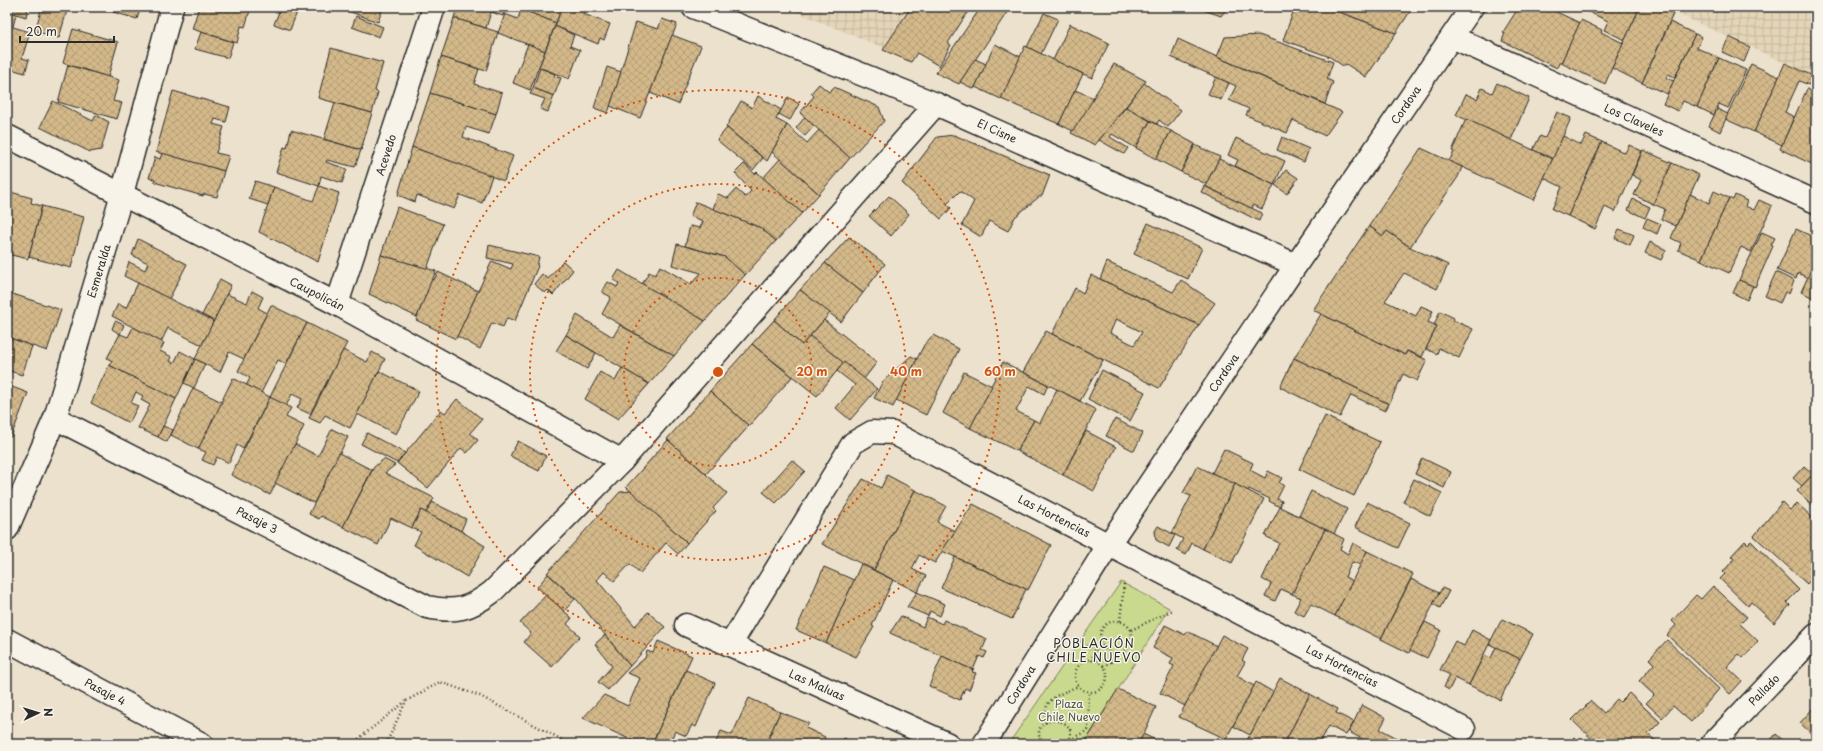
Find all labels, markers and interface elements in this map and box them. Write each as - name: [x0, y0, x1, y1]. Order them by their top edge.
- scale bar: [20, 18, 114, 44]
- text: 20 m: [26, 22, 57, 40]
- street label: Cordova: [1386, 82, 1425, 128]
- street label: Los Claveles: [1602, 99, 1667, 140]
- street label: El Cisne: [975, 114, 1020, 147]
- street label: Acevedo: [371, 132, 400, 178]
- street label: Esmeralda: [82, 242, 115, 300]
- street label: Caupolicán: [287, 272, 348, 315]
- street label: Cordova: [1204, 350, 1243, 396]
- text: 20 m: [796, 362, 828, 380]
- text: 40 m: [890, 362, 922, 380]
- text: 60 m: [984, 362, 1016, 380]
- centre of rings: [711, 365, 725, 379]
- street label: Las Hortencias: [1015, 490, 1093, 541]
- street label: Pasaje 3: [233, 502, 281, 537]
- district label: POBLACIÓN CHILE NUEVO: [1046, 634, 1142, 666]
- street label: Las Hortencias: [1303, 640, 1381, 691]
- street label: Cordova: [1002, 661, 1039, 708]
- street label: Las Maluas: [786, 665, 848, 704]
- street label: Pallado: [1744, 670, 1783, 709]
- street label: Pasaje 4: [82, 674, 129, 710]
- north arrow: [18, 693, 58, 733]
- park label: Plaza Chile Nuevo: [1038, 695, 1100, 725]
- text: N: [40, 707, 57, 717]

